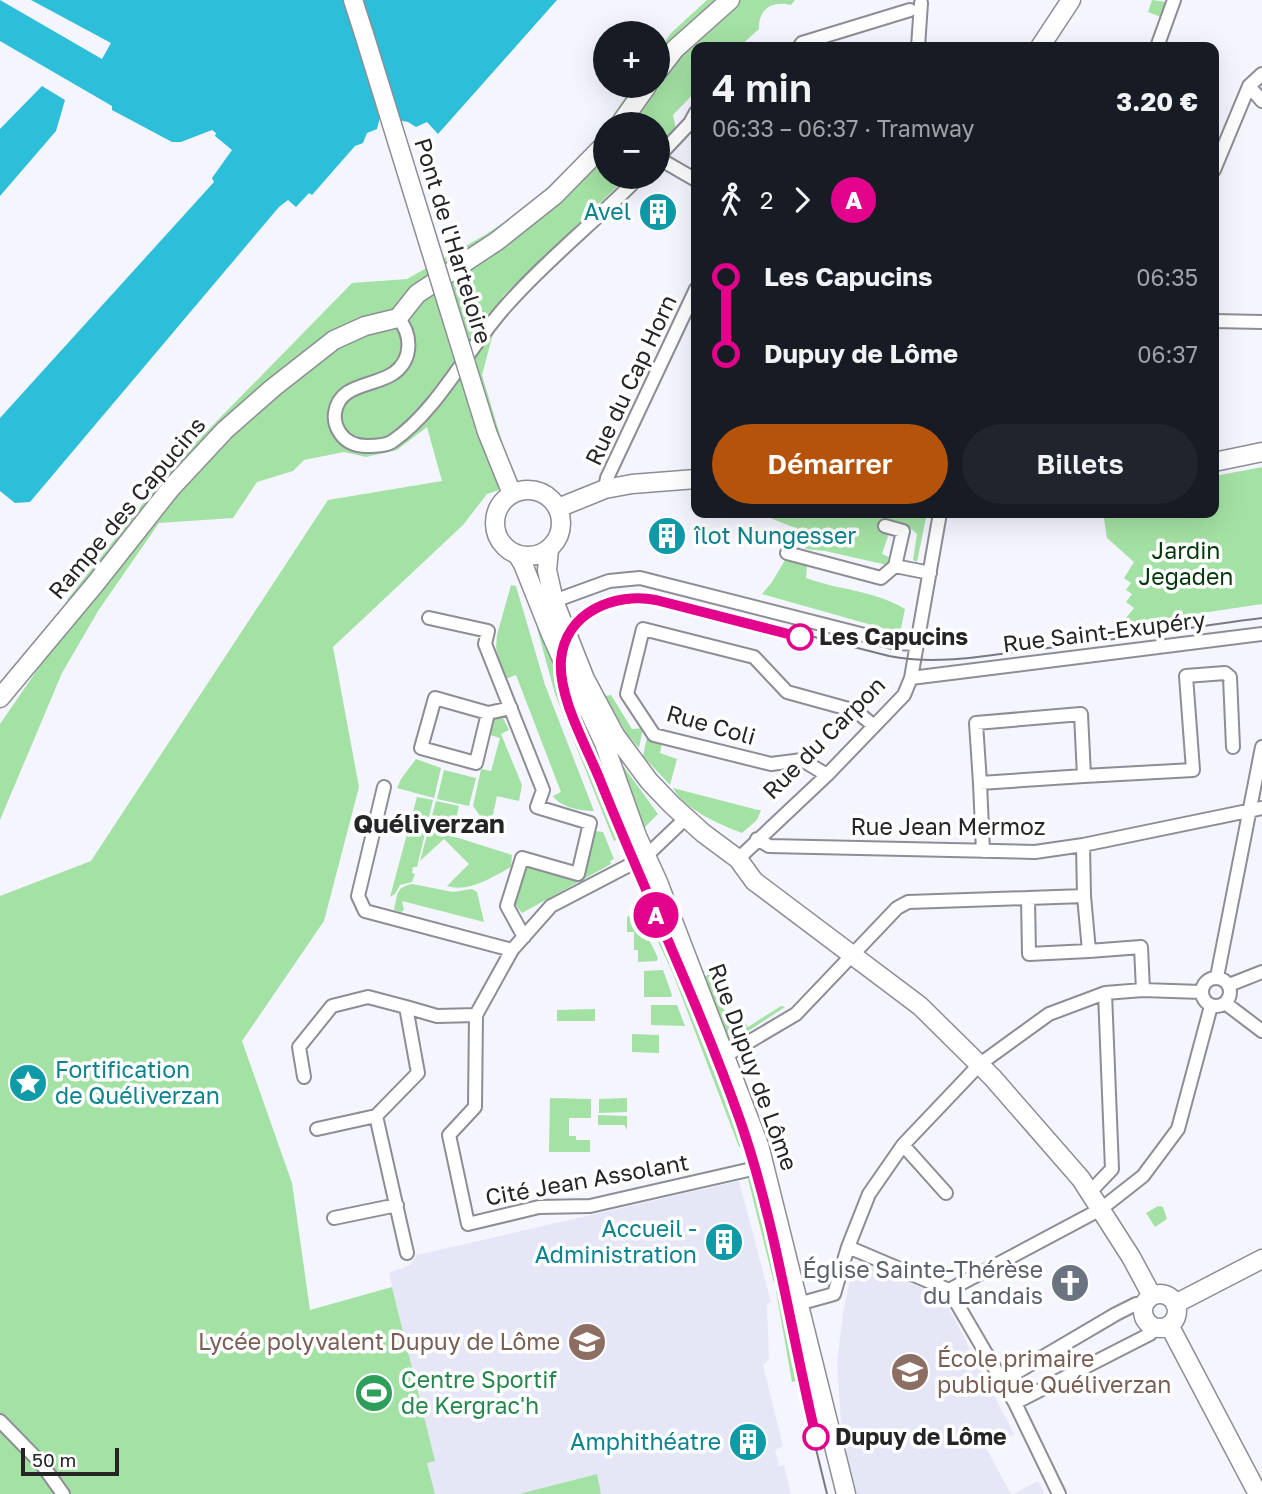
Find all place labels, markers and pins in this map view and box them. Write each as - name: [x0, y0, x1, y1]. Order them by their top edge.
- building icon: Avel: [637, 191, 679, 233]
- place label: Avel: [584, 197, 631, 225]
- building icon: îlot Nungesser: [646, 515, 688, 557]
- place label: îlot Nungesser: [693, 521, 856, 549]
- place label: Les Capucins: [819, 622, 968, 650]
- marker: Les Capucins: [787, 624, 813, 650]
- place label: Fortification de Quéliverzan: [55, 1055, 220, 1109]
- place icon: Fortification de Quéliverzan: [7, 1062, 49, 1104]
- place label: Accueil - Administration: [535, 1214, 697, 1268]
- building icon: Accueil - Administration: [703, 1221, 745, 1263]
- place label: Église Sainte-Thérèse du Landais: [803, 1255, 1043, 1309]
- church icon: Église Sainte-Thérèse du Landais: [1049, 1262, 1091, 1304]
- school or university icon: Lycée polyvalent Dupuy de Lôme: [566, 1321, 608, 1363]
- place label: Lycée polyvalent Dupuy de Lôme: [198, 1327, 560, 1355]
- place label: École primaire publique Quéliverzan: [937, 1344, 1172, 1398]
- school or university icon: École primaire publique Quéliverzan: [889, 1351, 931, 1393]
- place label: Centre Sportif de Kergrac'h: [401, 1365, 557, 1419]
- sports icon: Centre Sportif de Kergrac'h: [353, 1372, 395, 1414]
- building icon: Amphithéatre: [727, 1421, 769, 1463]
- place label: Dupuy de Lôme: [835, 1422, 1007, 1450]
- marker: Dupuy de Lôme: [803, 1424, 829, 1450]
- place label: Amphithéatre: [570, 1427, 721, 1455]

